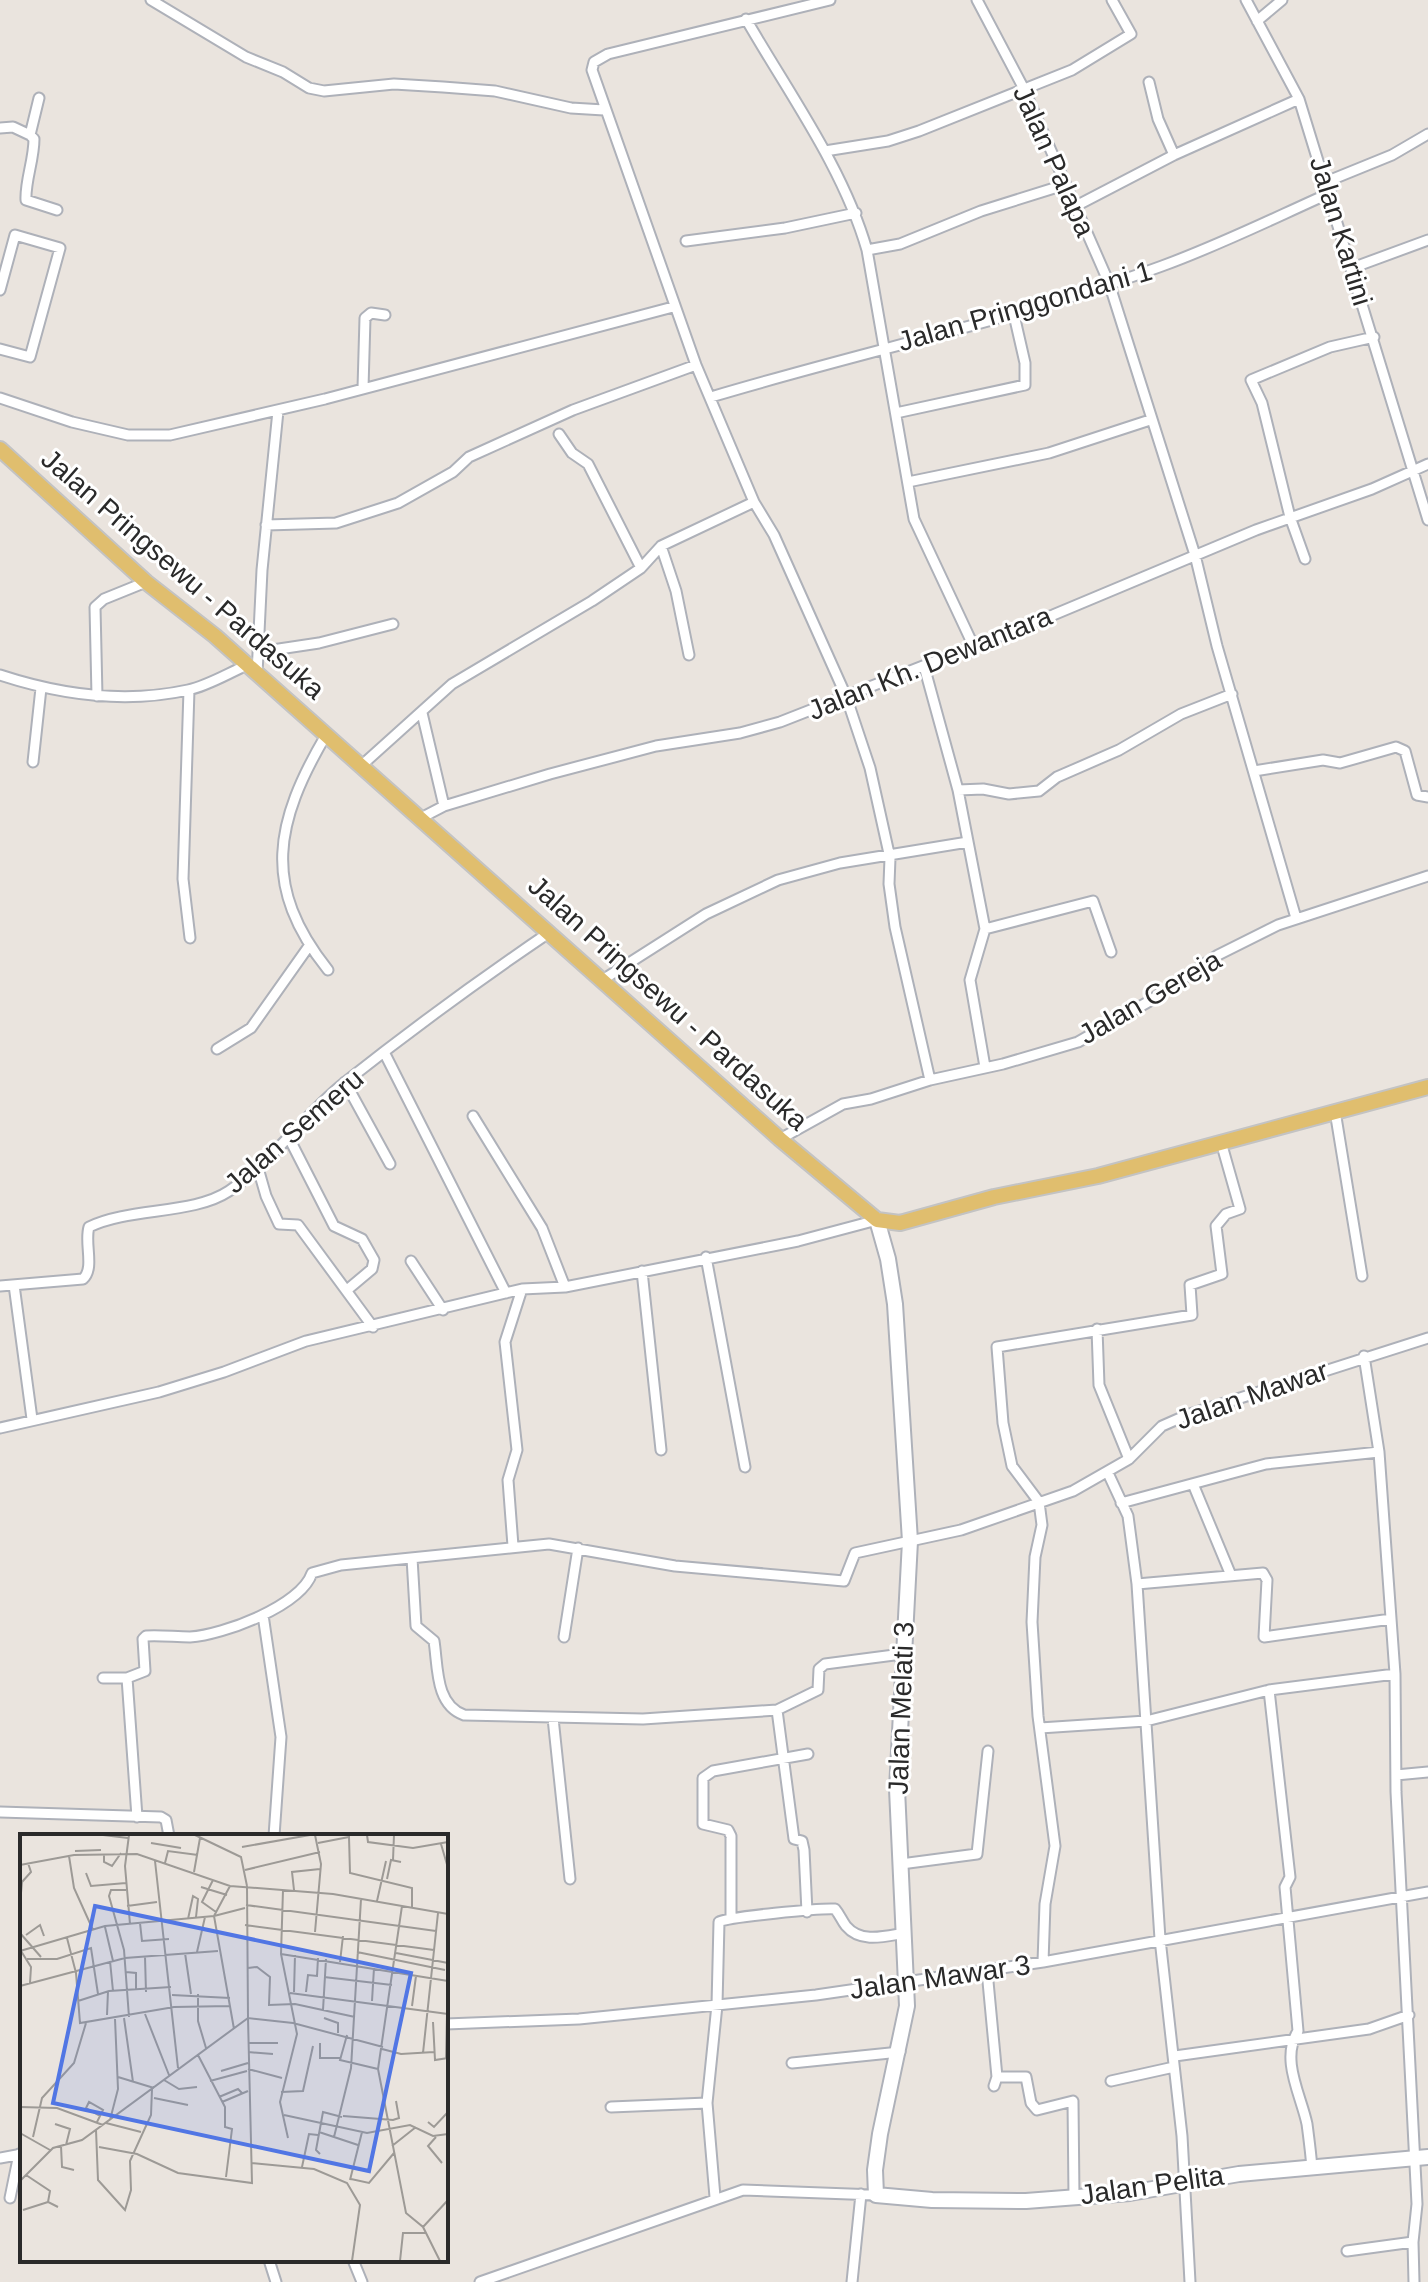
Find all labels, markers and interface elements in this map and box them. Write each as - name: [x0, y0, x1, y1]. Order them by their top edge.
- street label: Jalan Palapa: [1007, 81, 1101, 242]
- street label: Jalan Kartini: [1304, 153, 1378, 309]
- street label: Jalan Pringgondani 1: [894, 255, 1156, 357]
- street label: Jalan Pringsewu - Pardasuka: [35, 443, 331, 705]
- street label: Jalan Kh. Dewantara: [804, 600, 1057, 726]
- street label: Jalan Pringsewu - Pardasuka: [522, 870, 814, 1137]
- street label: Jalan Gereja: [1074, 944, 1227, 1050]
- street label: Jalan Semeru: [219, 1063, 369, 1199]
- street label: Jalan Mawar: [1172, 1355, 1332, 1435]
- street label: Jalan Melati 3: [882, 1621, 920, 1795]
- inset map: [20, 1834, 448, 2262]
- street label: Jalan Mawar 3: [848, 1949, 1032, 2005]
- street label: Jalan Pelita: [1078, 2160, 1226, 2210]

